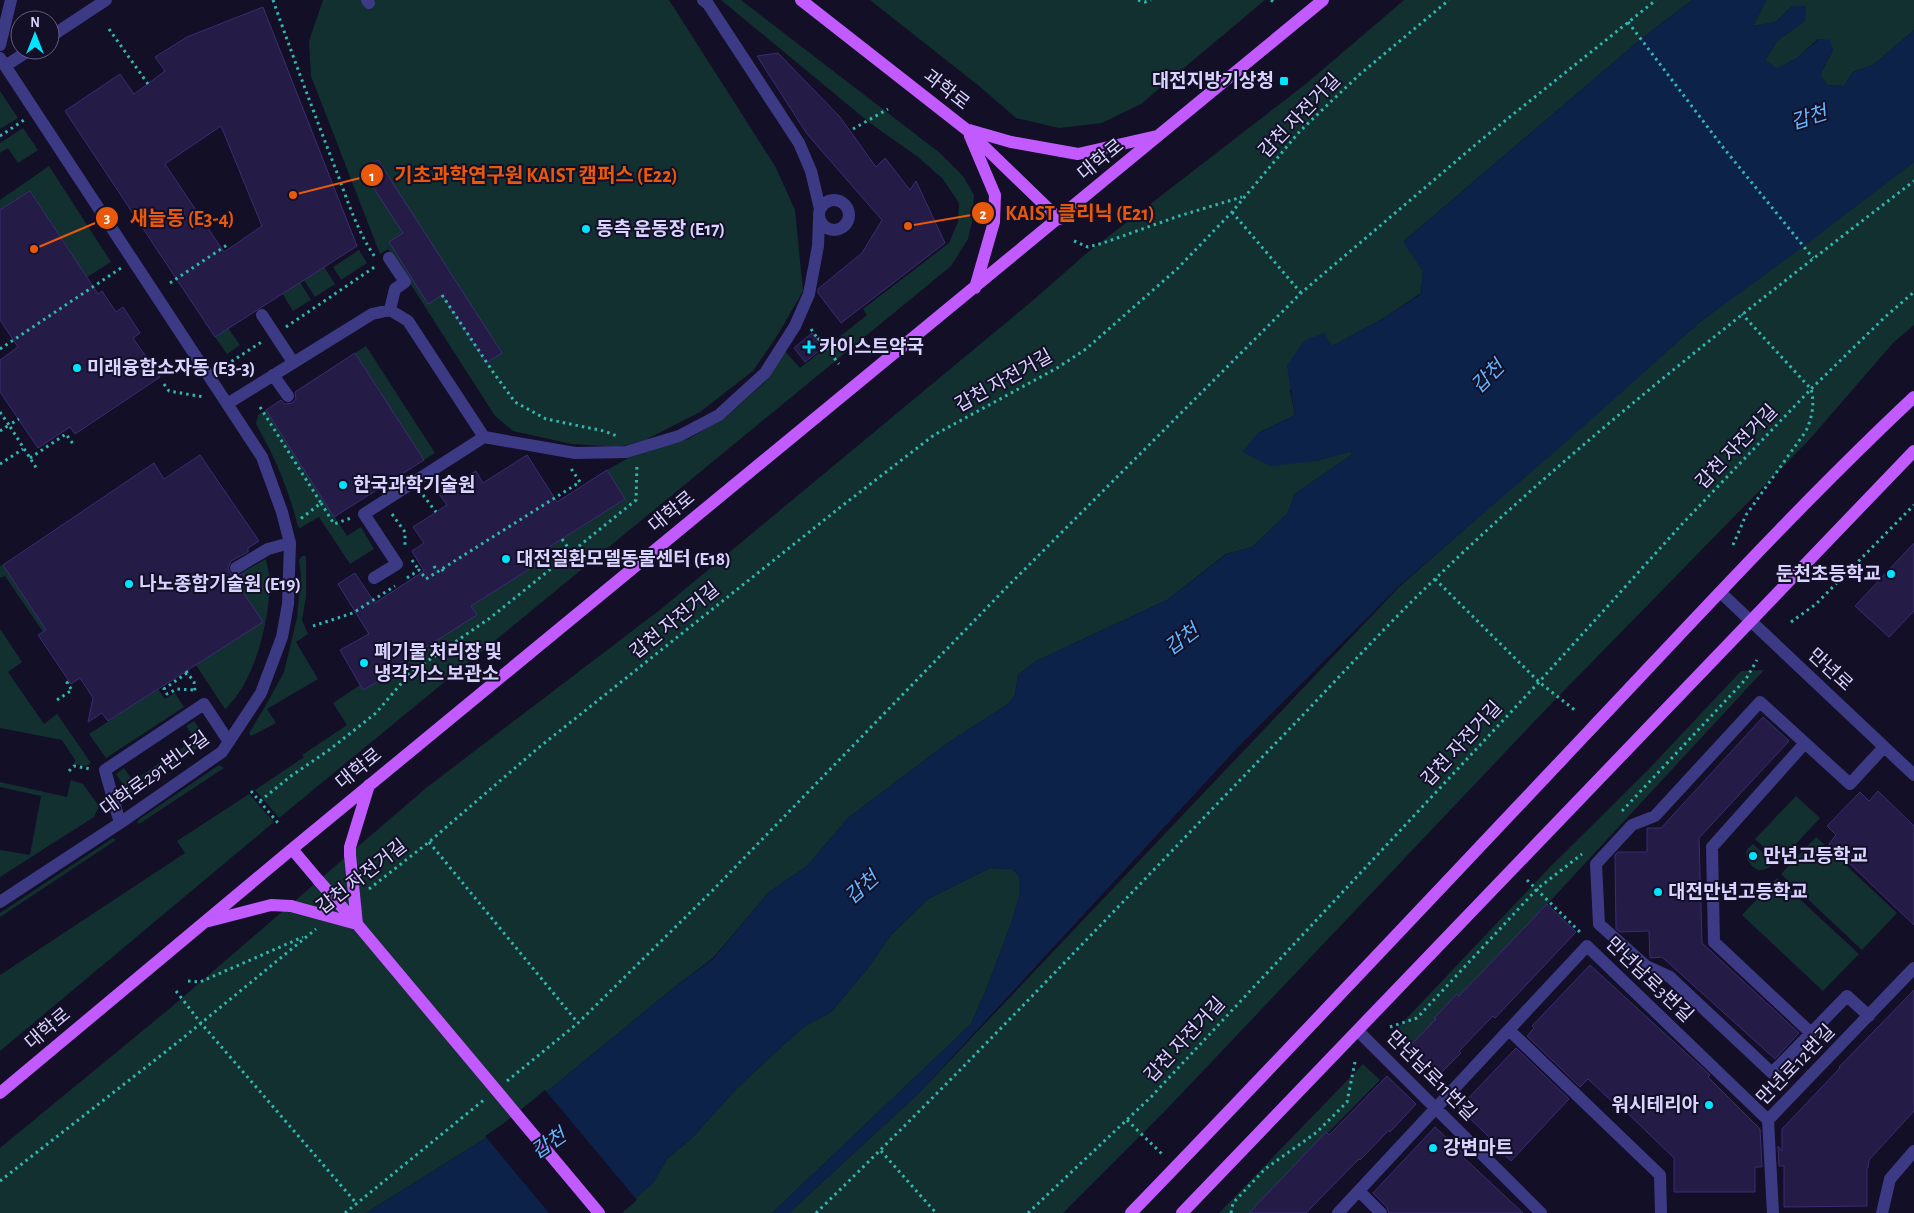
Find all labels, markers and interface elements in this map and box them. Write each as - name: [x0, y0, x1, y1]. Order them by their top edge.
- north arrow: [10, 10, 60, 60]
- text: N: [30, 16, 40, 30]
- street label: 과학로: [919, 66, 973, 114]
- street label: 갑천 자전거길: [1255, 70, 1344, 161]
- place label: 대전지방기상청: [1152, 71, 1274, 91]
- marker: 대전지방기상청: [1278, 75, 1290, 87]
- water label: 갑천: [1788, 101, 1832, 133]
- street label: 대학로: [1074, 135, 1127, 184]
- callout: 기초과학연구원 KAIST 캠퍼스 (E22): [359, 158, 688, 193]
- text: 기초과학연구원 KAIST 캠퍼스 (E22): [394, 165, 678, 186]
- text: 1: [369, 169, 375, 184]
- callout: KAIST 클리닉 (E21): [970, 196, 1165, 231]
- callout: 새늘동 (E3-4): [94, 201, 245, 236]
- text: KAIST 클리닉 (E21): [1005, 203, 1155, 224]
- text: 2: [979, 207, 987, 222]
- text: 새늘동 (E3-4): [129, 208, 235, 229]
- text: 3: [104, 211, 110, 226]
- place label: 동측 운동장 (E17): [596, 219, 725, 239]
- marker: 동측 운동장 (E17): [580, 223, 592, 235]
- place label: 카이스트약국: [819, 337, 924, 357]
- marker: 카이스트약국: [803, 341, 815, 353]
- street label: 갑천 자전거길: [952, 346, 1056, 415]
- water label: 갑천: [1467, 354, 1510, 397]
- place label: 미래융합소자동 (E3-3): [87, 357, 255, 378]
- marker: 미래융합소자동 (E3-3): [71, 362, 83, 374]
- street label: 갑천 자전거길: [1692, 401, 1781, 492]
- place label: 한국과학기술원: [353, 474, 475, 495]
- marker: 한국과학기술원: [337, 479, 349, 491]
- street label: 대학로: [645, 487, 698, 536]
- place label: 대전질환모델동물센터 (E18): [516, 548, 731, 569]
- marker: 대전질환모델동물센터 (E18): [500, 553, 512, 565]
- place label: 둔천초등학교: [1776, 563, 1881, 584]
- marker: 둔천초등학교: [1885, 568, 1897, 580]
- place label: 나노종합기술원 (E19): [139, 573, 301, 594]
- marker: 나노종합기술원 (E19): [123, 578, 135, 590]
- street label: 갑천 자전거길: [626, 579, 723, 662]
- water label: 갑천: [1161, 619, 1205, 659]
- place label: 폐기물 처리장 및 냉각가스 보관소: [374, 642, 502, 684]
- street label: 만년로: [1804, 644, 1856, 695]
- marker: 폐기물 처리장 및 냉각가스 보관소: [358, 657, 370, 669]
- street label: 갑천 자전거길: [1417, 697, 1506, 790]
- street label: 대학로291번나길: [97, 728, 213, 820]
- street label: 대학로: [332, 744, 385, 793]
- street label: 갑천 자전거길: [313, 835, 410, 918]
- place label: 만년고등학교: [1763, 845, 1868, 866]
- marker: 만년고등학교: [1747, 850, 1759, 862]
- water label: 갑천: [841, 866, 884, 908]
- place label: 대전만년고등학교: [1668, 881, 1808, 902]
- marker: 대전만년고등학교: [1652, 886, 1664, 898]
- street label: 만년남로3번길: [1602, 933, 1697, 1026]
- street label: 갑천 자전거길: [1140, 993, 1229, 1086]
- street label: 대학로: [21, 1004, 74, 1053]
- street label: 만년로12번길: [1753, 1021, 1838, 1108]
- street label: 만년남로11번길: [1383, 1027, 1480, 1124]
- place label: 워시테리아: [1612, 1095, 1700, 1115]
- marker: 워시테리아: [1703, 1099, 1715, 1111]
- water label: 갑천: [528, 1123, 572, 1163]
- place label: 강변마트: [1443, 1138, 1513, 1158]
- marker: 강변마트: [1427, 1142, 1439, 1154]

